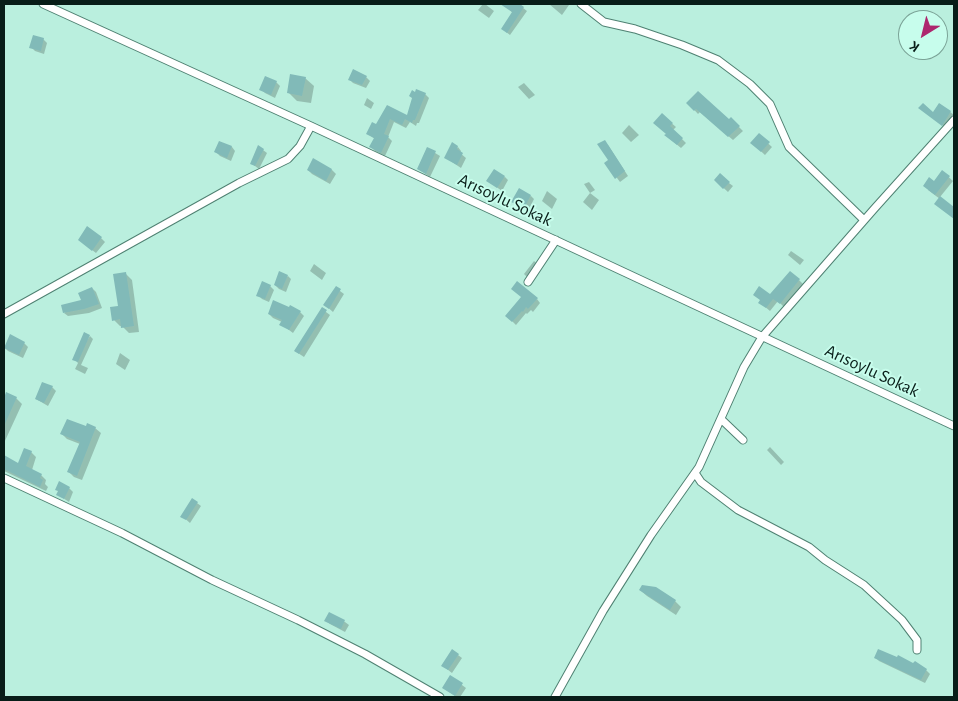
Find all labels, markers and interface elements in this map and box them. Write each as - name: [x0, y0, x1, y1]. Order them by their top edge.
- north arrow: [898, 10, 948, 60]
- text: K: [907, 38, 922, 54]
- street label: Arısoylu Sokak: [455, 169, 555, 231]
- street label: Arısoylu Sokak: [822, 340, 922, 402]

